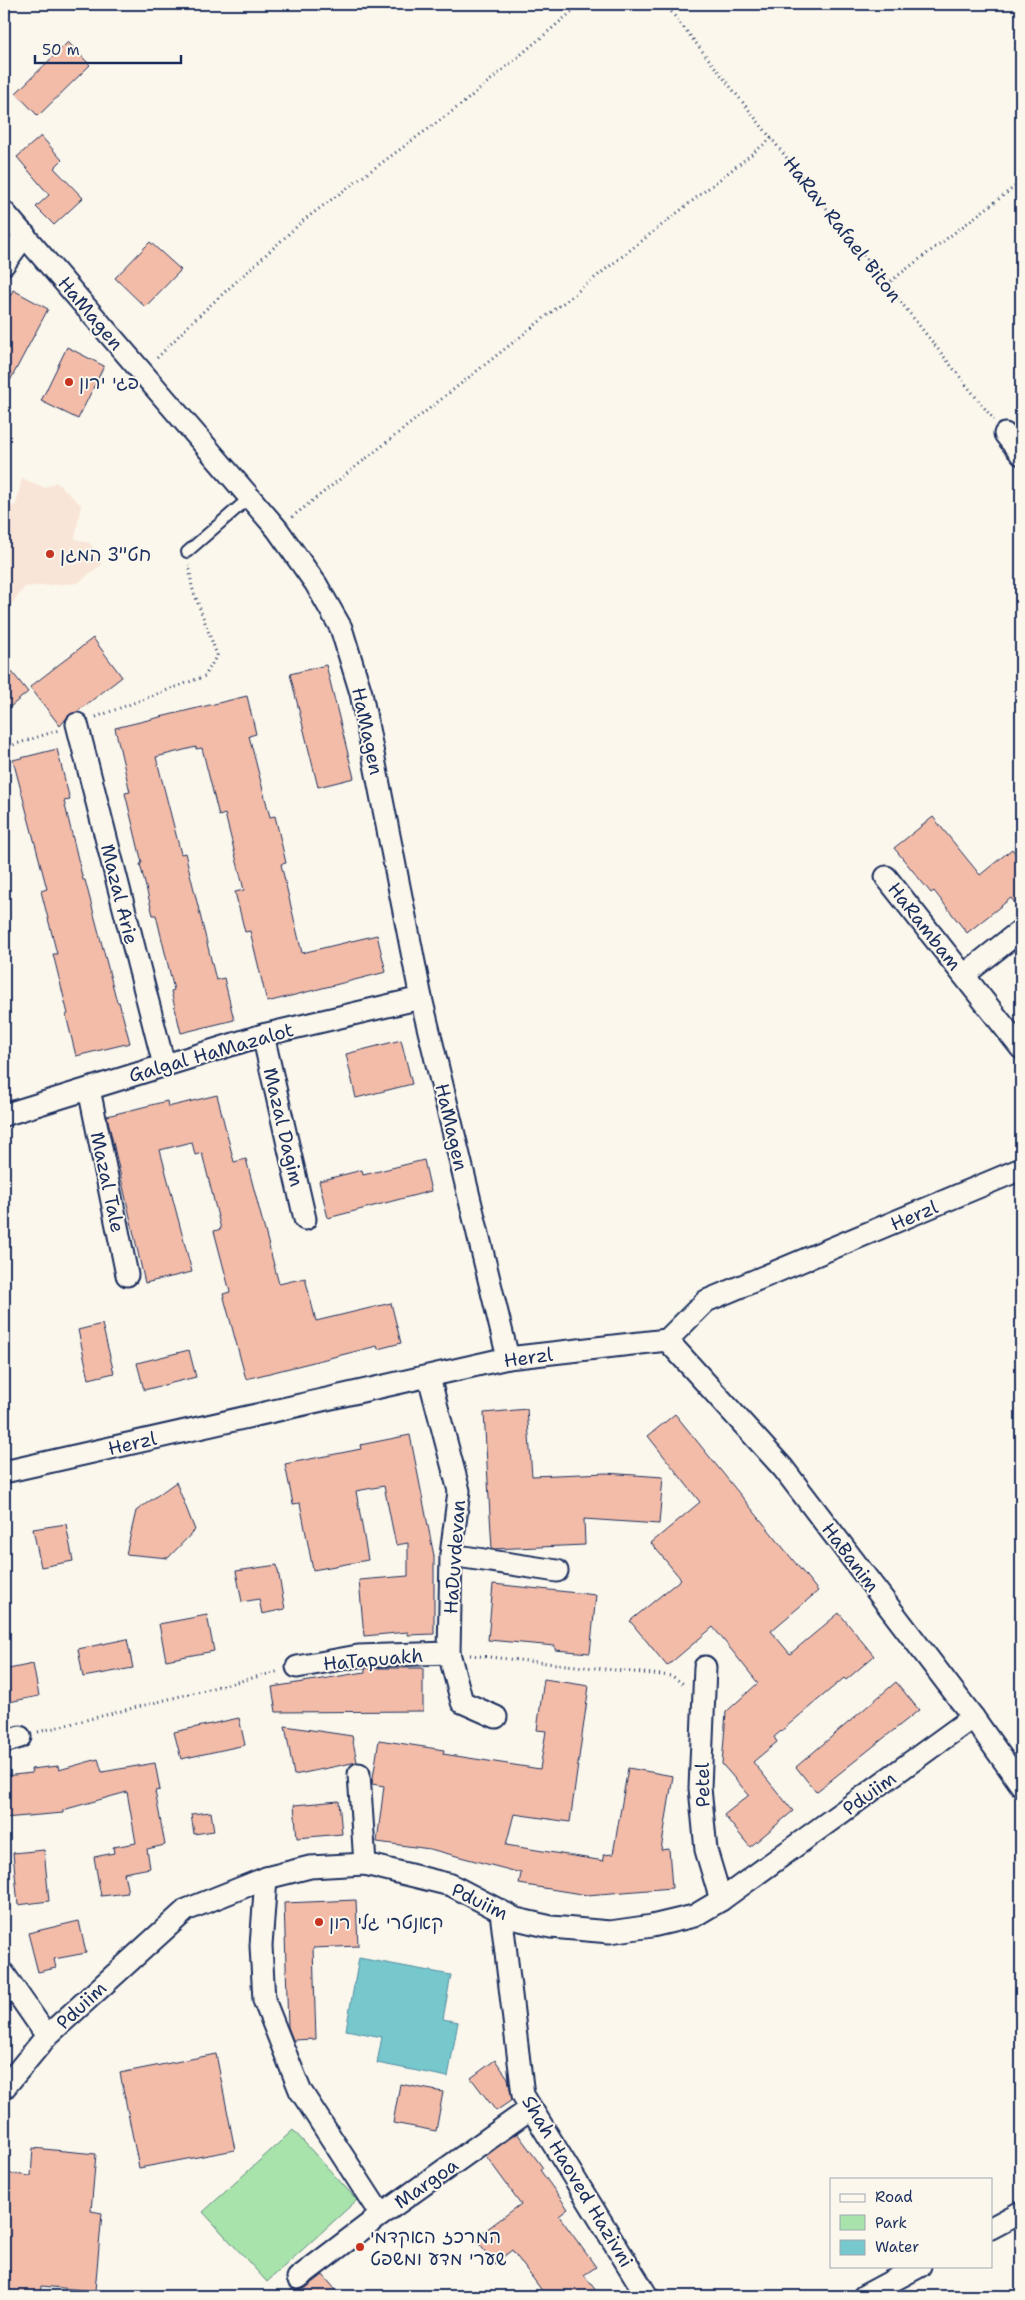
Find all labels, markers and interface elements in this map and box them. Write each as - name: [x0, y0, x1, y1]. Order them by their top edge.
- scale bar: [35, 32, 181, 64]
- text: 50 m: [42, 40, 80, 60]
- street label: HaRav Rafael Biton: [778, 151, 907, 307]
- street label: HaMagen: [52, 271, 129, 355]
- place label: פגי ירון: [79, 370, 139, 395]
- marker: פגי ירון: [63, 376, 75, 388]
- place label: חט"צ המגן: [60, 542, 151, 567]
- marker: חט"צ המגן: [44, 548, 56, 560]
- street label: HaMagen: [346, 685, 389, 777]
- street label: Mazal Arie: [95, 841, 144, 947]
- street label: HaRambam: [882, 877, 967, 976]
- street label: Galgal HaMazalot: [126, 1017, 296, 1088]
- street label: Mazal Dagim: [258, 1065, 309, 1189]
- street label: HaMagen: [429, 1081, 474, 1173]
- street label: Mazal Tale: [85, 1129, 130, 1235]
- street label: Herzl: [887, 1194, 942, 1237]
- street label: Herzl: [502, 1342, 554, 1373]
- street label: Herzl: [105, 1426, 159, 1461]
- street label: HaDuvdevan: [438, 1499, 471, 1615]
- street label: HaBanim: [816, 1517, 885, 1597]
- street label: HaTapuakh: [322, 1643, 424, 1676]
- street label: Petel: [690, 1762, 715, 1808]
- street label: Pduiim: [838, 1766, 901, 1821]
- street label: Pduiim: [447, 1877, 512, 1926]
- place label: קאנטרי גלי רון: [329, 1910, 443, 1935]
- marker: קאנטרי גלי רון: [313, 1916, 325, 1928]
- street label: Pduiim: [51, 1976, 112, 2035]
- street label: Shah Haoved Hazivni: [516, 2091, 639, 2272]
- street label: Margoa: [389, 2152, 463, 2214]
- legend: [830, 2178, 992, 2268]
- text: Road: [875, 2187, 913, 2207]
- text: Park: [875, 2213, 907, 2233]
- place label: המרכז האקדמי שערי מדע ומשפט: [370, 2224, 507, 2271]
- text: Water: [875, 2237, 919, 2257]
- marker: המרכז האקדמי שערי מדע ומשפט: [354, 2241, 366, 2253]

